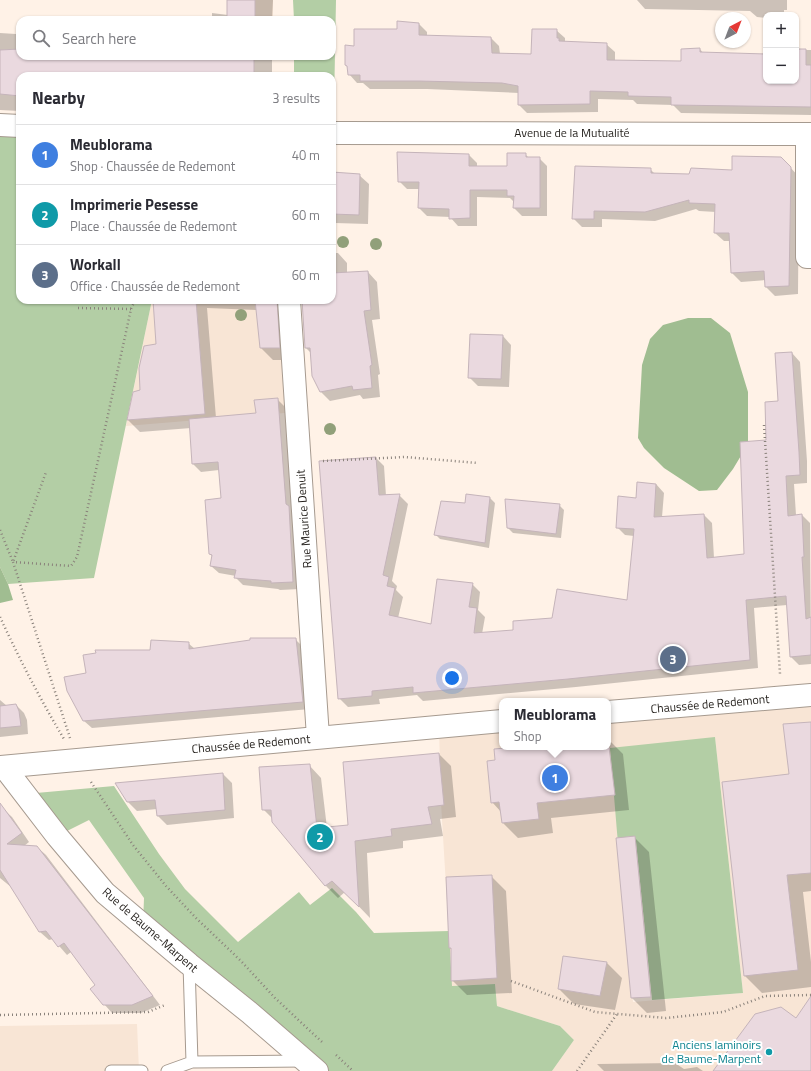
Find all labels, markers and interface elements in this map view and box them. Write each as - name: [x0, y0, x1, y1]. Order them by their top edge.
- north arrow: [715, 12, 751, 48]
- map controls: [763, 12, 799, 84]
- button: +: [763, 12, 799, 48]
- search box: [16, 16, 336, 60]
- icon: search: [30, 27, 52, 49]
- text: Search here: [62, 27, 136, 50]
- button: −: [763, 48, 799, 84]
- text: Nearby: [32, 85, 85, 111]
- text: 3 results: [272, 88, 320, 108]
- street label: Avenue de la Mutualité: [514, 123, 630, 142]
- text: Meublorama: [70, 133, 152, 156]
- text: 1: [41, 145, 49, 165]
- text: 40 m: [292, 145, 320, 165]
- text: Shop · Chaussée de Redemont: [70, 156, 235, 176]
- text: Imprimerie Pesesse: [70, 193, 198, 216]
- text: 2: [41, 205, 49, 225]
- text: 60 m: [292, 205, 320, 225]
- text: Place · Chaussée de Redemont: [70, 216, 237, 236]
- text: Workall: [70, 253, 121, 276]
- text: 3: [41, 265, 49, 285]
- text: 60 m: [292, 265, 320, 285]
- text: Office · Chaussée de Redemont: [70, 276, 240, 296]
- street label: Rue Maurice Denuit: [291, 468, 316, 569]
- pin: 3: [660, 644, 686, 674]
- your location: [442, 668, 462, 688]
- street label: Chaussée de Redemont: [650, 689, 771, 718]
- popup: [499, 698, 611, 750]
- text: Meublorama: [514, 703, 596, 726]
- text: Shop: [514, 726, 542, 746]
- street label: Chaussée de Redemont: [191, 729, 312, 758]
- pin: 1: [542, 763, 568, 793]
- pin: 2: [307, 822, 333, 852]
- street label: Rue de Baume-Marpent: [98, 882, 203, 977]
- place label: Anciens laminoirs de Baume-Marpent: [662, 1035, 762, 1068]
- marker: Anciens laminoirs de Baume-Marpent: [764, 1047, 774, 1057]

